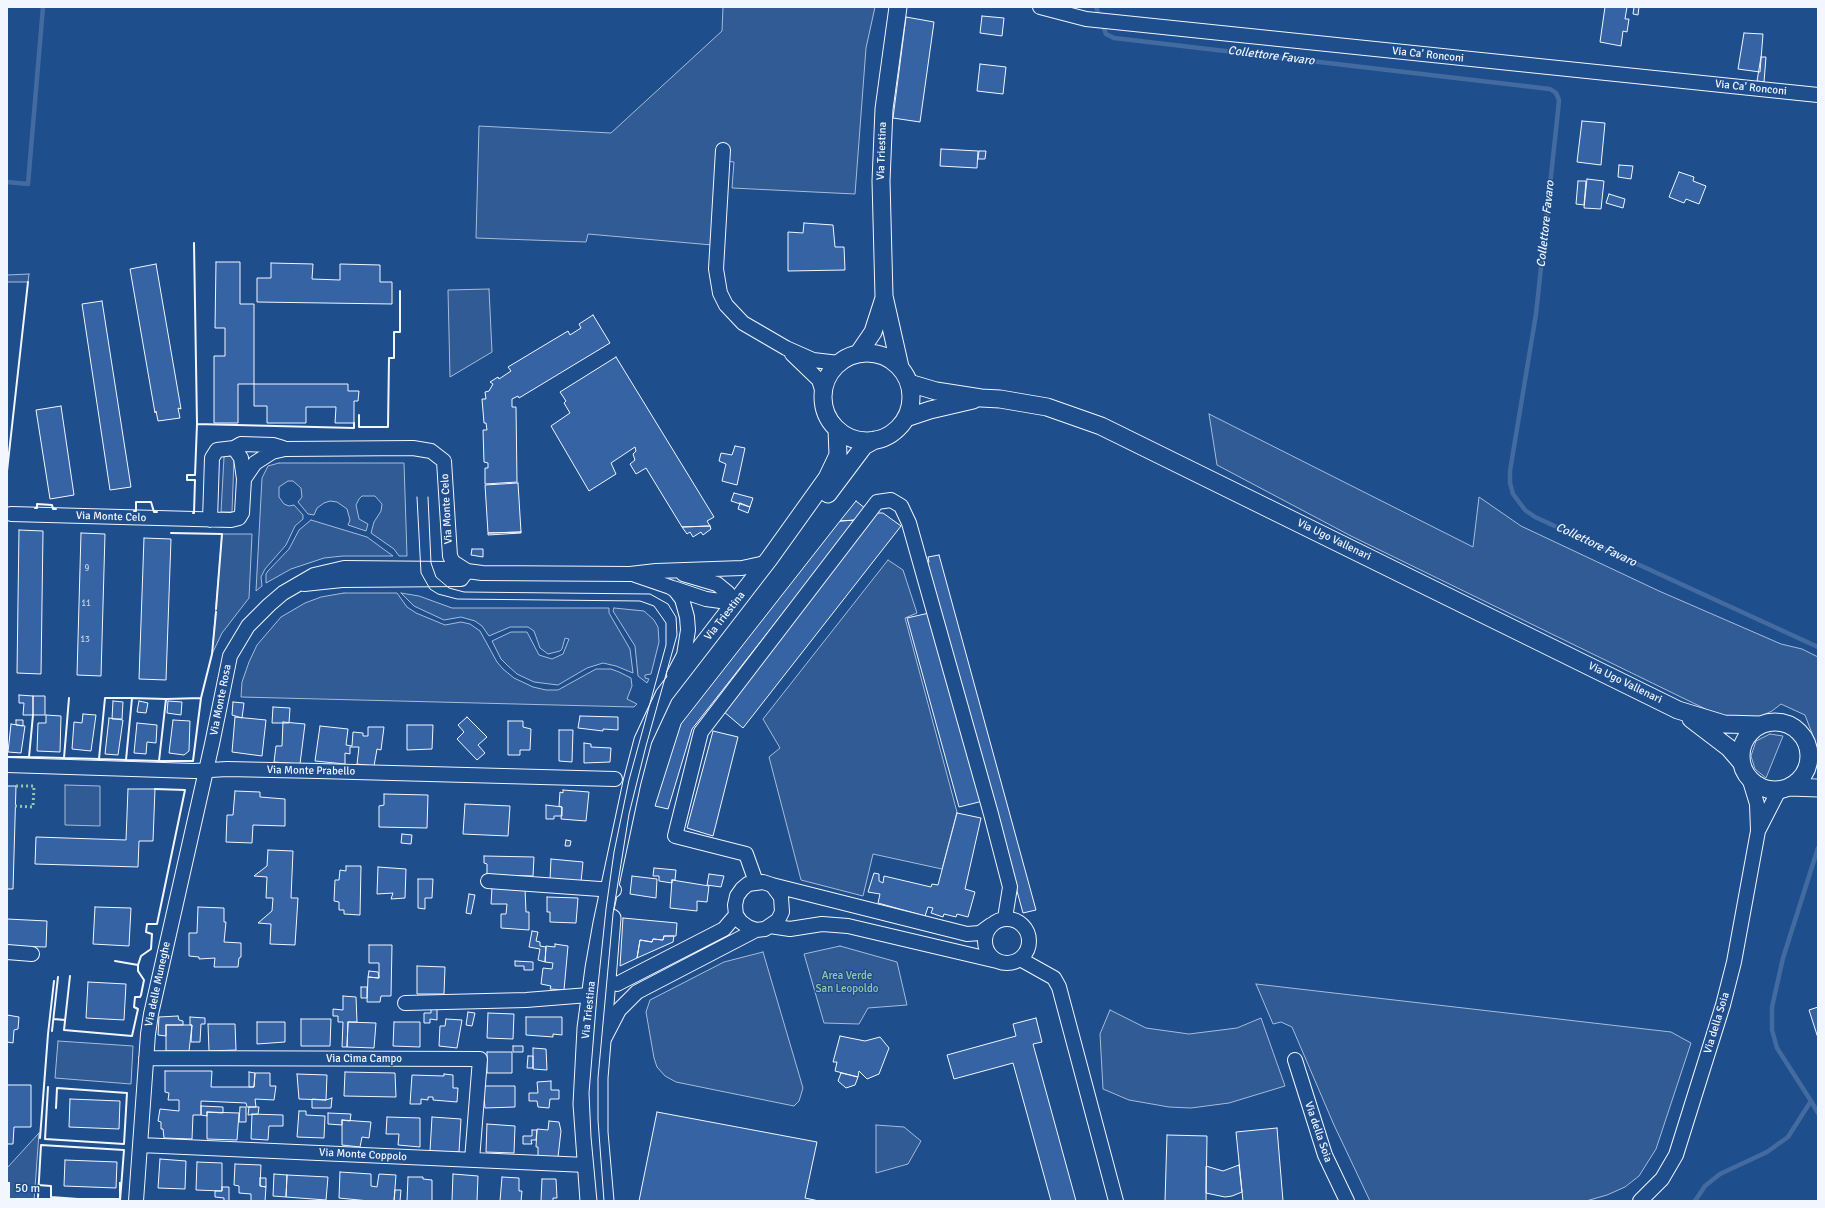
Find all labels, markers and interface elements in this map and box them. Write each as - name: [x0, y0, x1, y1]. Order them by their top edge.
- water label: Collettore Favaro: [1227, 44, 1315, 68]
- street label: Via Ca' Ronconi: [1391, 45, 1465, 65]
- street label: Via Ca' Ronconi: [1714, 78, 1788, 98]
- street label: Via Triestina: [874, 122, 890, 180]
- water label: Collettore Favaro: [1534, 180, 1558, 268]
- street label: Via Monte Celo: [439, 473, 455, 545]
- street label: Via Monte Celo: [76, 509, 146, 525]
- street label: Via Ugo Vallenari: [1295, 516, 1373, 564]
- water label: Collettore Favaro: [1553, 520, 1639, 570]
- house number: 9: [85, 564, 89, 574]
- street label: Via Triestina: [702, 589, 748, 643]
- house number: 11: [81, 599, 91, 609]
- house number: 13: [80, 635, 90, 645]
- street label: Via Ugo Vallenari: [1586, 659, 1664, 707]
- street label: Via Monte Rosa: [208, 663, 234, 737]
- street label: Via Monte Prabello: [267, 764, 355, 778]
- street label: Via delle Muneghe: [143, 940, 173, 1028]
- park label: Area Verde San Leopoldo: [815, 969, 879, 995]
- street label: Via Triestina: [579, 980, 599, 1040]
- street label: Via della Soia: [1701, 991, 1733, 1055]
- street label: Via Cima Campo: [326, 1052, 402, 1066]
- street label: Via della Soia: [1301, 1100, 1335, 1164]
- street label: Via Monte Coppolo: [319, 1146, 407, 1164]
- scale bar: [10, 1174, 123, 1200]
- text: 50 m: [15, 1181, 40, 1196]

